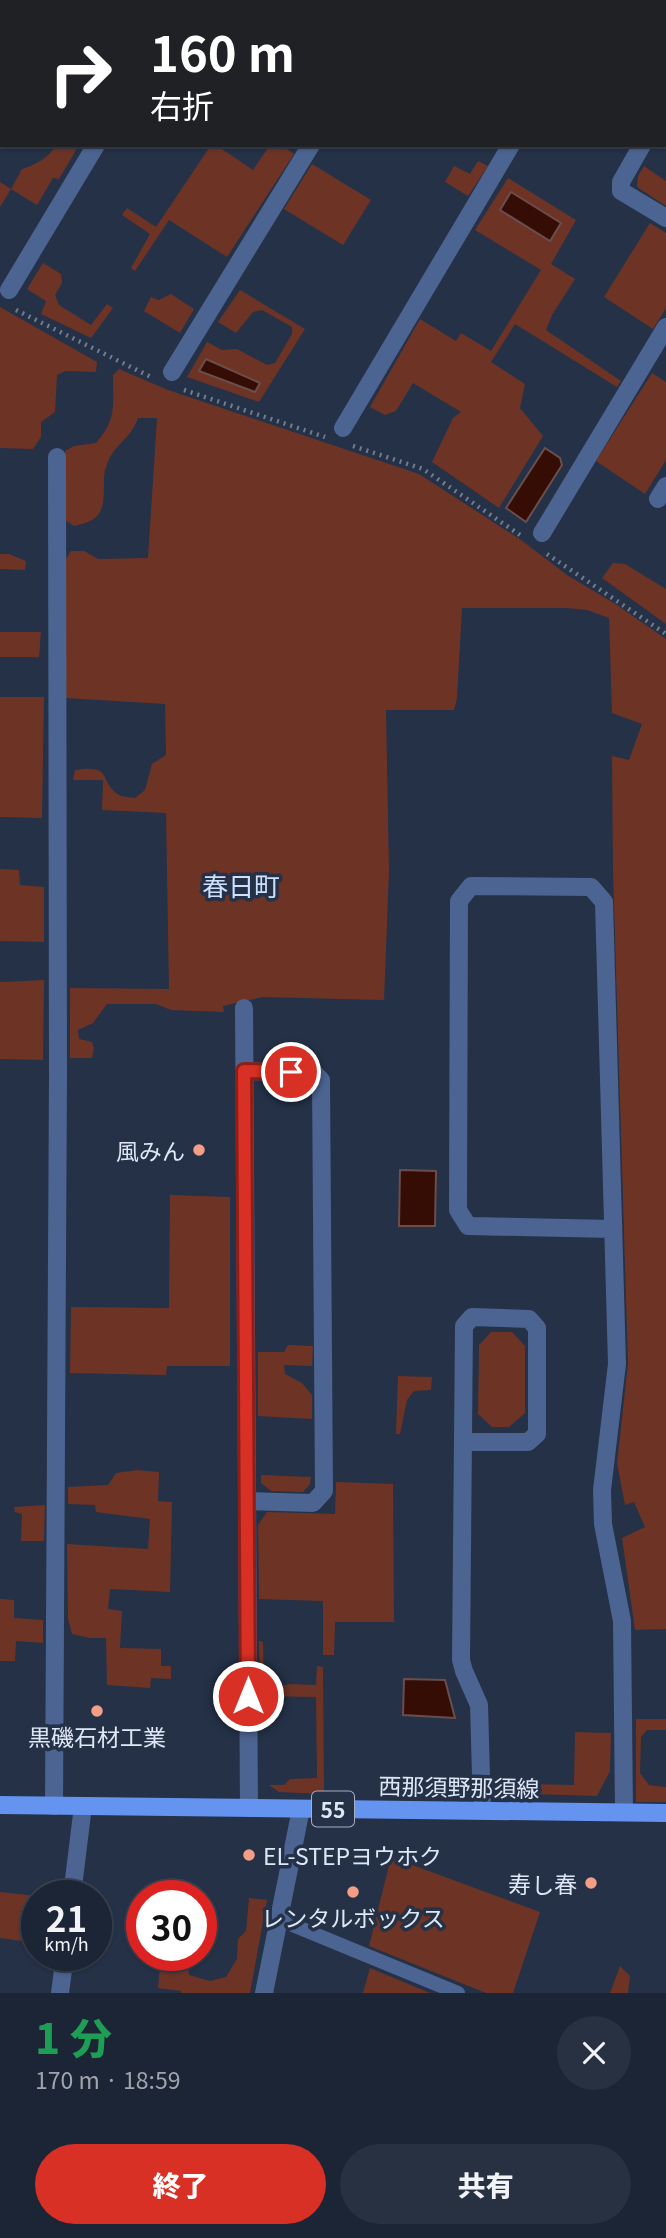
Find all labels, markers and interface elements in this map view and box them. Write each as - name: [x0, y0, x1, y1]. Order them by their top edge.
- text: 160 m: [150, 15, 295, 86]
- icon: right: [35, 28, 126, 119]
- text: 右折: [150, 81, 214, 127]
- district label: 春日町: [202, 866, 280, 903]
- pin: [261, 1042, 321, 1102]
- icon: arrive: [272, 1053, 310, 1091]
- place label: 風みん: [116, 1133, 185, 1167]
- marker: 風みん: [191, 1142, 207, 1158]
- position arrow: [211, 1659, 285, 1733]
- marker: 黒磯石材工業: [89, 1703, 105, 1719]
- place label: 黒磯石材工業: [28, 1719, 166, 1753]
- street label: 西那須野那須線: [378, 1768, 540, 1804]
- road number: 55: [312, 1792, 354, 1826]
- place label: EL-STEPヨウホク: [263, 1838, 442, 1872]
- marker: EL-STEPヨウホク: [241, 1847, 257, 1863]
- place label: 寿し春: [508, 1866, 577, 1900]
- marker: 寿し春: [583, 1875, 599, 1891]
- speed limit sign: 30: [126, 1880, 217, 1971]
- marker: レンタルボックス: [345, 1884, 361, 1900]
- text: 21: [46, 1891, 87, 1942]
- place label: レンタルボックス: [261, 1900, 445, 1934]
- text: km/h: [44, 1930, 89, 1956]
- text: 1 分: [35, 2005, 112, 2066]
- button: close: [557, 2016, 631, 2090]
- text: 170 m · 18:59: [35, 2062, 180, 2096]
- button: 終了: [35, 2144, 326, 2224]
- button: 共有: [340, 2144, 631, 2224]

